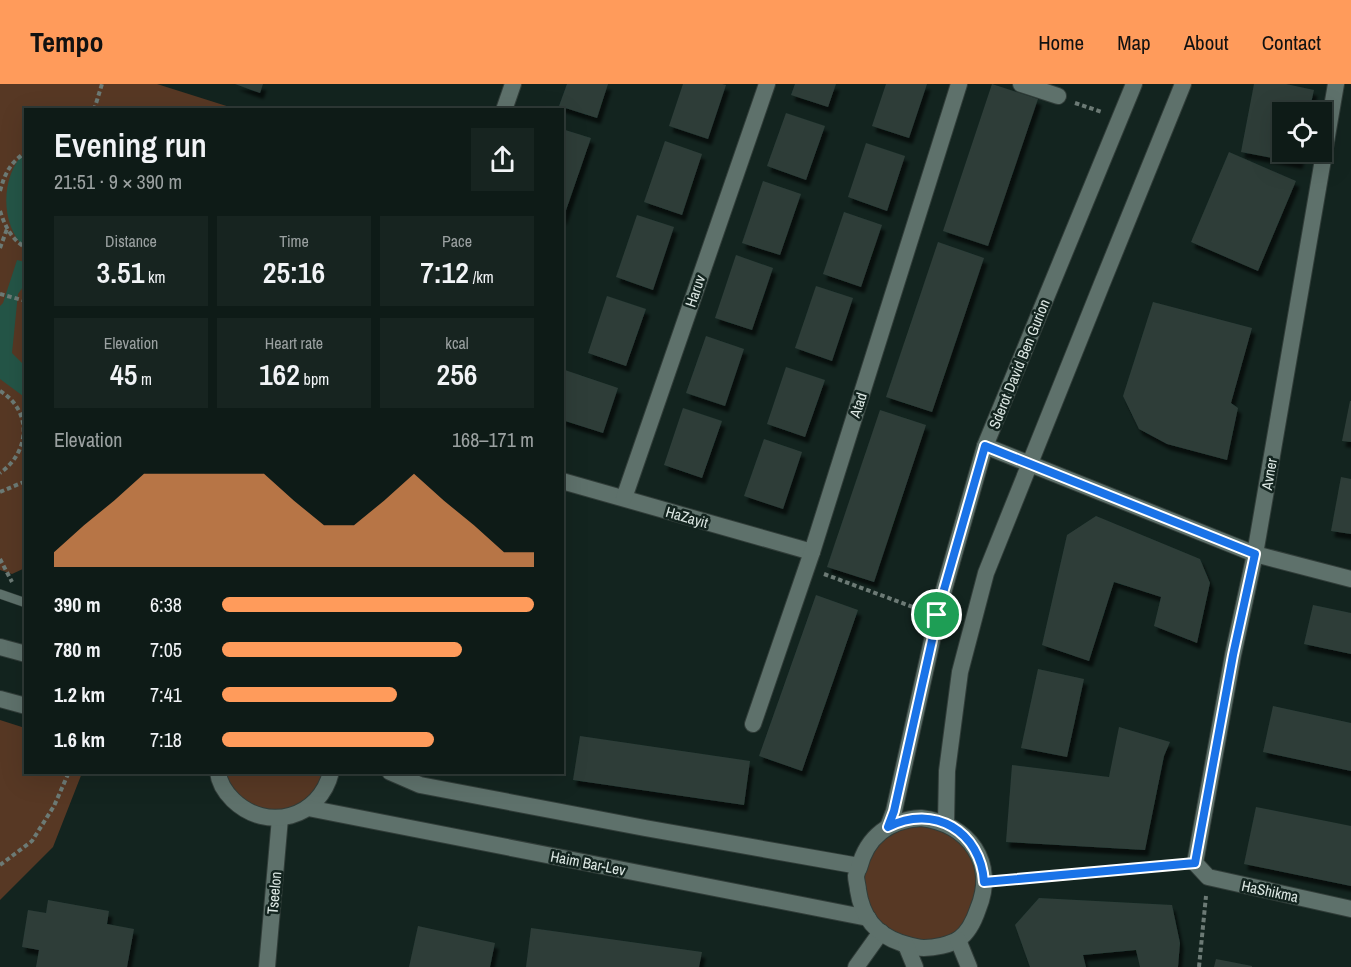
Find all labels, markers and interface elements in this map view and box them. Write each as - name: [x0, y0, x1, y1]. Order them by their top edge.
- text: Tempo: [30, 23, 104, 61]
- text: Home: [1038, 28, 1084, 57]
- text: Map: [1117, 28, 1151, 57]
- text: About: [1184, 28, 1229, 57]
- text: Contact: [1262, 28, 1321, 57]
- map controls: [1272, 102, 1332, 162]
- button: locate: [1272, 102, 1332, 162]
- text: Evening run: [54, 123, 207, 167]
- button: share: [471, 128, 534, 191]
- text: 21:51 · 9 × 390 m: [54, 168, 182, 195]
- text: Distance: [105, 230, 157, 252]
- text: Time: [279, 230, 309, 252]
- text: Pace: [442, 230, 472, 252]
- text: 3.51: [96, 252, 144, 292]
- text: 25:16: [263, 252, 325, 292]
- text: 7:12: [420, 252, 469, 292]
- text: km: [144, 266, 166, 288]
- text: /km: [469, 266, 494, 288]
- street label: Haruv: [680, 271, 711, 310]
- street label: Sderot David Ben Gurion: [983, 296, 1055, 432]
- text: Elevation: [104, 332, 158, 354]
- text: Heart rate: [265, 332, 323, 354]
- text: kcal: [445, 332, 469, 354]
- text: 45: [110, 354, 137, 394]
- text: 162: [259, 354, 300, 394]
- text: 256: [436, 354, 478, 394]
- text: m: [137, 368, 152, 390]
- text: bpm: [300, 368, 329, 390]
- street label: Atad: [844, 390, 872, 421]
- text: Elevation: [54, 426, 122, 453]
- text: 168–171 m: [452, 426, 534, 453]
- street label: Avner: [1256, 456, 1282, 493]
- street label: HaZayit: [663, 501, 711, 533]
- pin: [911, 589, 962, 640]
- text: 390 m: [54, 591, 101, 618]
- text: 6:38: [150, 591, 182, 618]
- icon: arrive: [920, 598, 953, 631]
- text: 780 m: [54, 636, 101, 663]
- text: 7:05: [150, 636, 182, 663]
- text: 1.2 km: [54, 681, 105, 708]
- text: 7:41: [150, 681, 182, 708]
- text: 1.6 km: [54, 726, 105, 753]
- text: 7:18: [150, 726, 182, 753]
- street label: Haim Bar-Lev: [549, 845, 628, 881]
- street label: Tseelon: [262, 871, 286, 915]
- street label: HaShikma: [1240, 875, 1300, 907]

